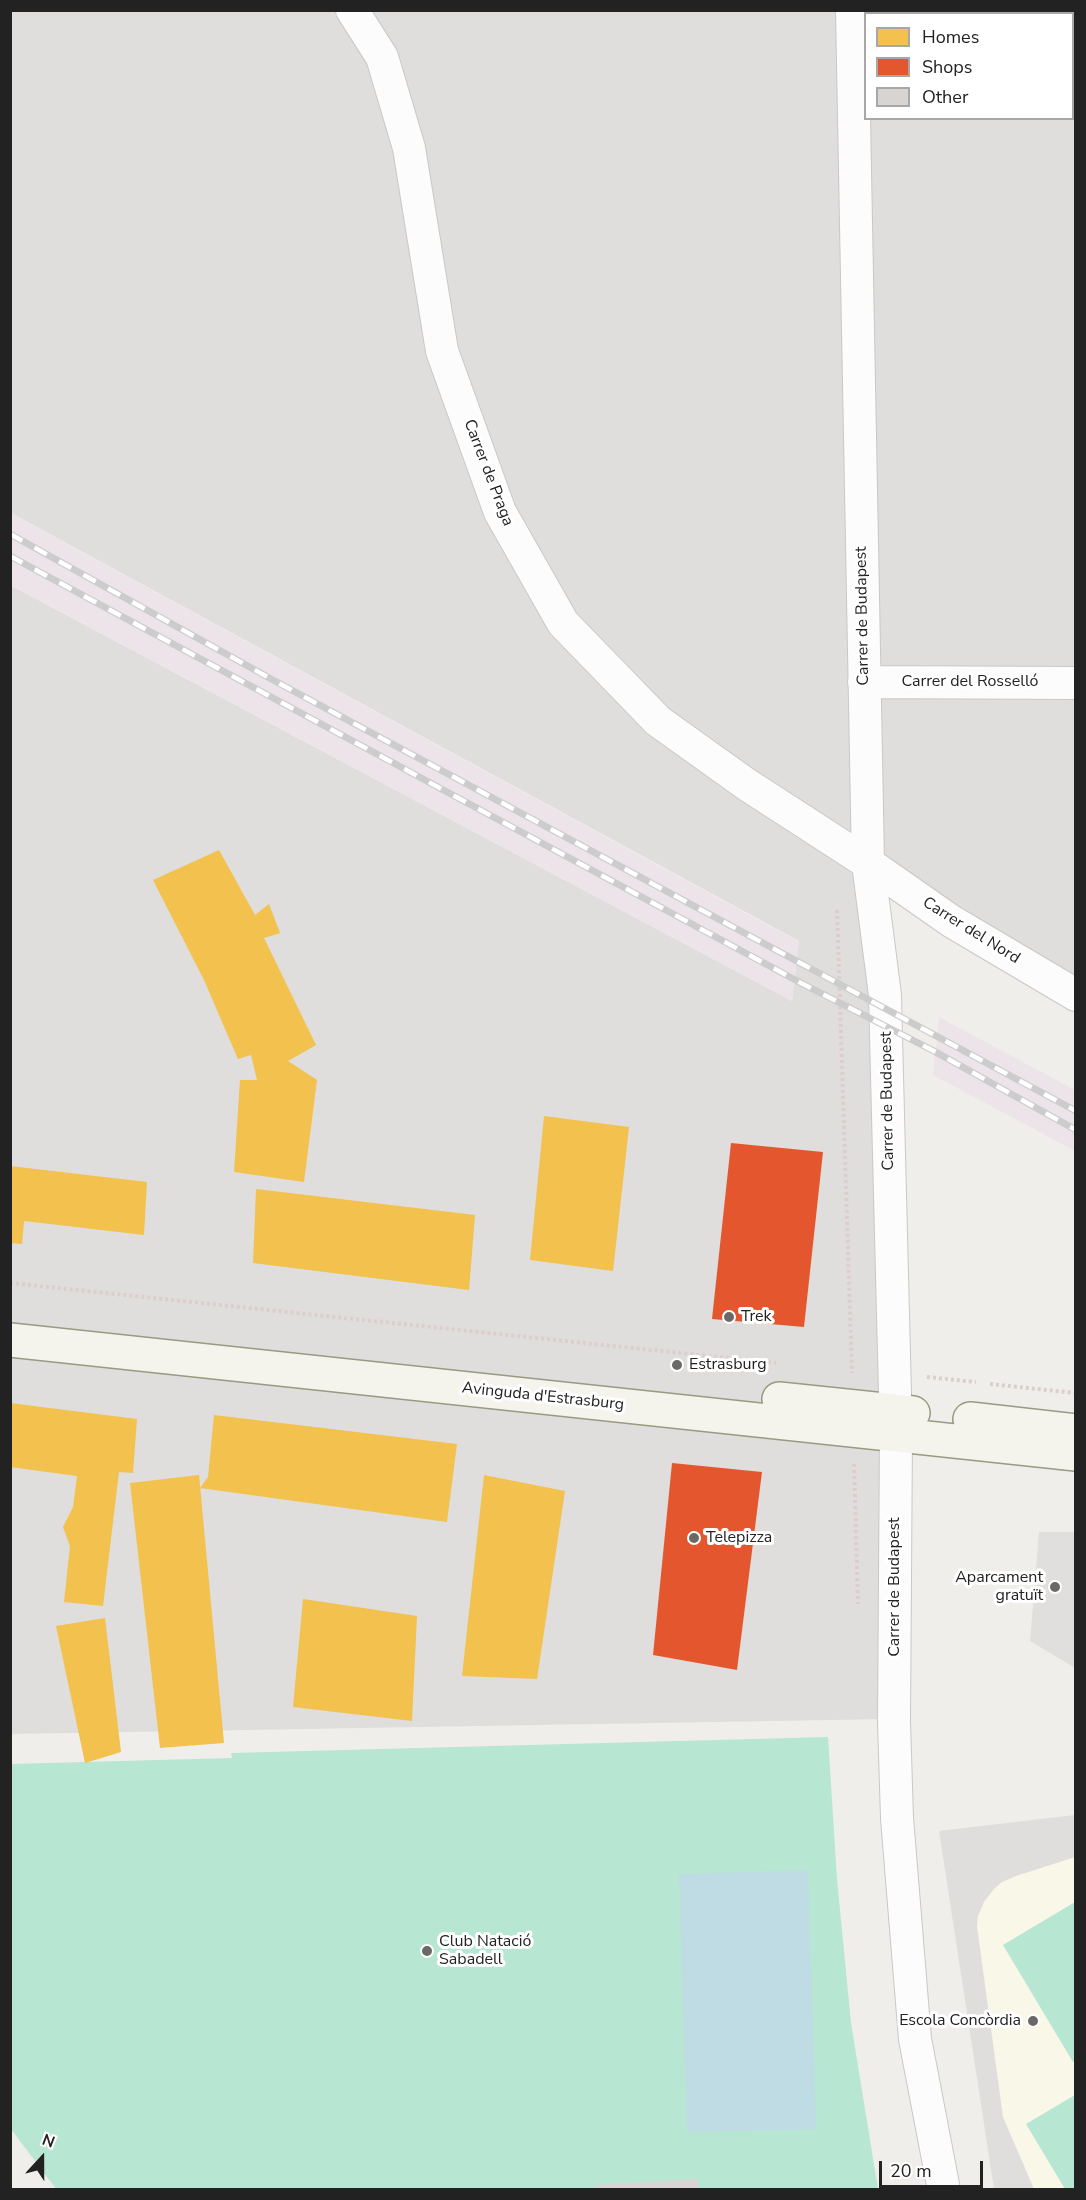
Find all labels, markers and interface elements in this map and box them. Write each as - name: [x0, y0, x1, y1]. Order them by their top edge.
- legend: [864, 12, 1074, 120]
- text: Homes: [922, 25, 979, 49]
- text: Shops: [922, 55, 972, 79]
- text: Other: [922, 85, 968, 109]
- street label: Carrer de Praga: [459, 417, 517, 529]
- street label: Carrer de Budapest: [852, 546, 874, 686]
- street label: Carrer del Rosselló: [902, 672, 1038, 692]
- street label: Carrer del Nord: [919, 893, 1023, 969]
- street label: Carrer de Budapest: [877, 1031, 899, 1171]
- place label: Trek: [741, 1307, 772, 1327]
- marker: Trek: [722, 1310, 736, 1324]
- place label: Estrasburg: [689, 1355, 767, 1375]
- marker: Estrasburg: [670, 1358, 684, 1372]
- street label: Avinguda d'Estrasburg: [461, 1379, 625, 1415]
- street label: Carrer de Budapest: [885, 1517, 905, 1657]
- place label: Telepizza: [706, 1528, 772, 1548]
- marker: Telepizza: [687, 1531, 701, 1545]
- place label: Aparcament gratuït: [955, 1568, 1043, 1606]
- marker: Aparcament gratuït: [1048, 1580, 1062, 1594]
- place label: Club Natació Sabadell: [439, 1932, 531, 1970]
- marker: Club Natació Sabadell: [420, 1944, 434, 1958]
- place label: Escola Concòrdia: [899, 2011, 1021, 2031]
- marker: Escola Concòrdia: [1026, 2014, 1040, 2028]
- north arrow: [12, 2128, 72, 2188]
- text: N: [39, 2129, 58, 2154]
- scale bar: [882, 2149, 986, 2187]
- text: 20 m: [890, 2159, 932, 2183]

